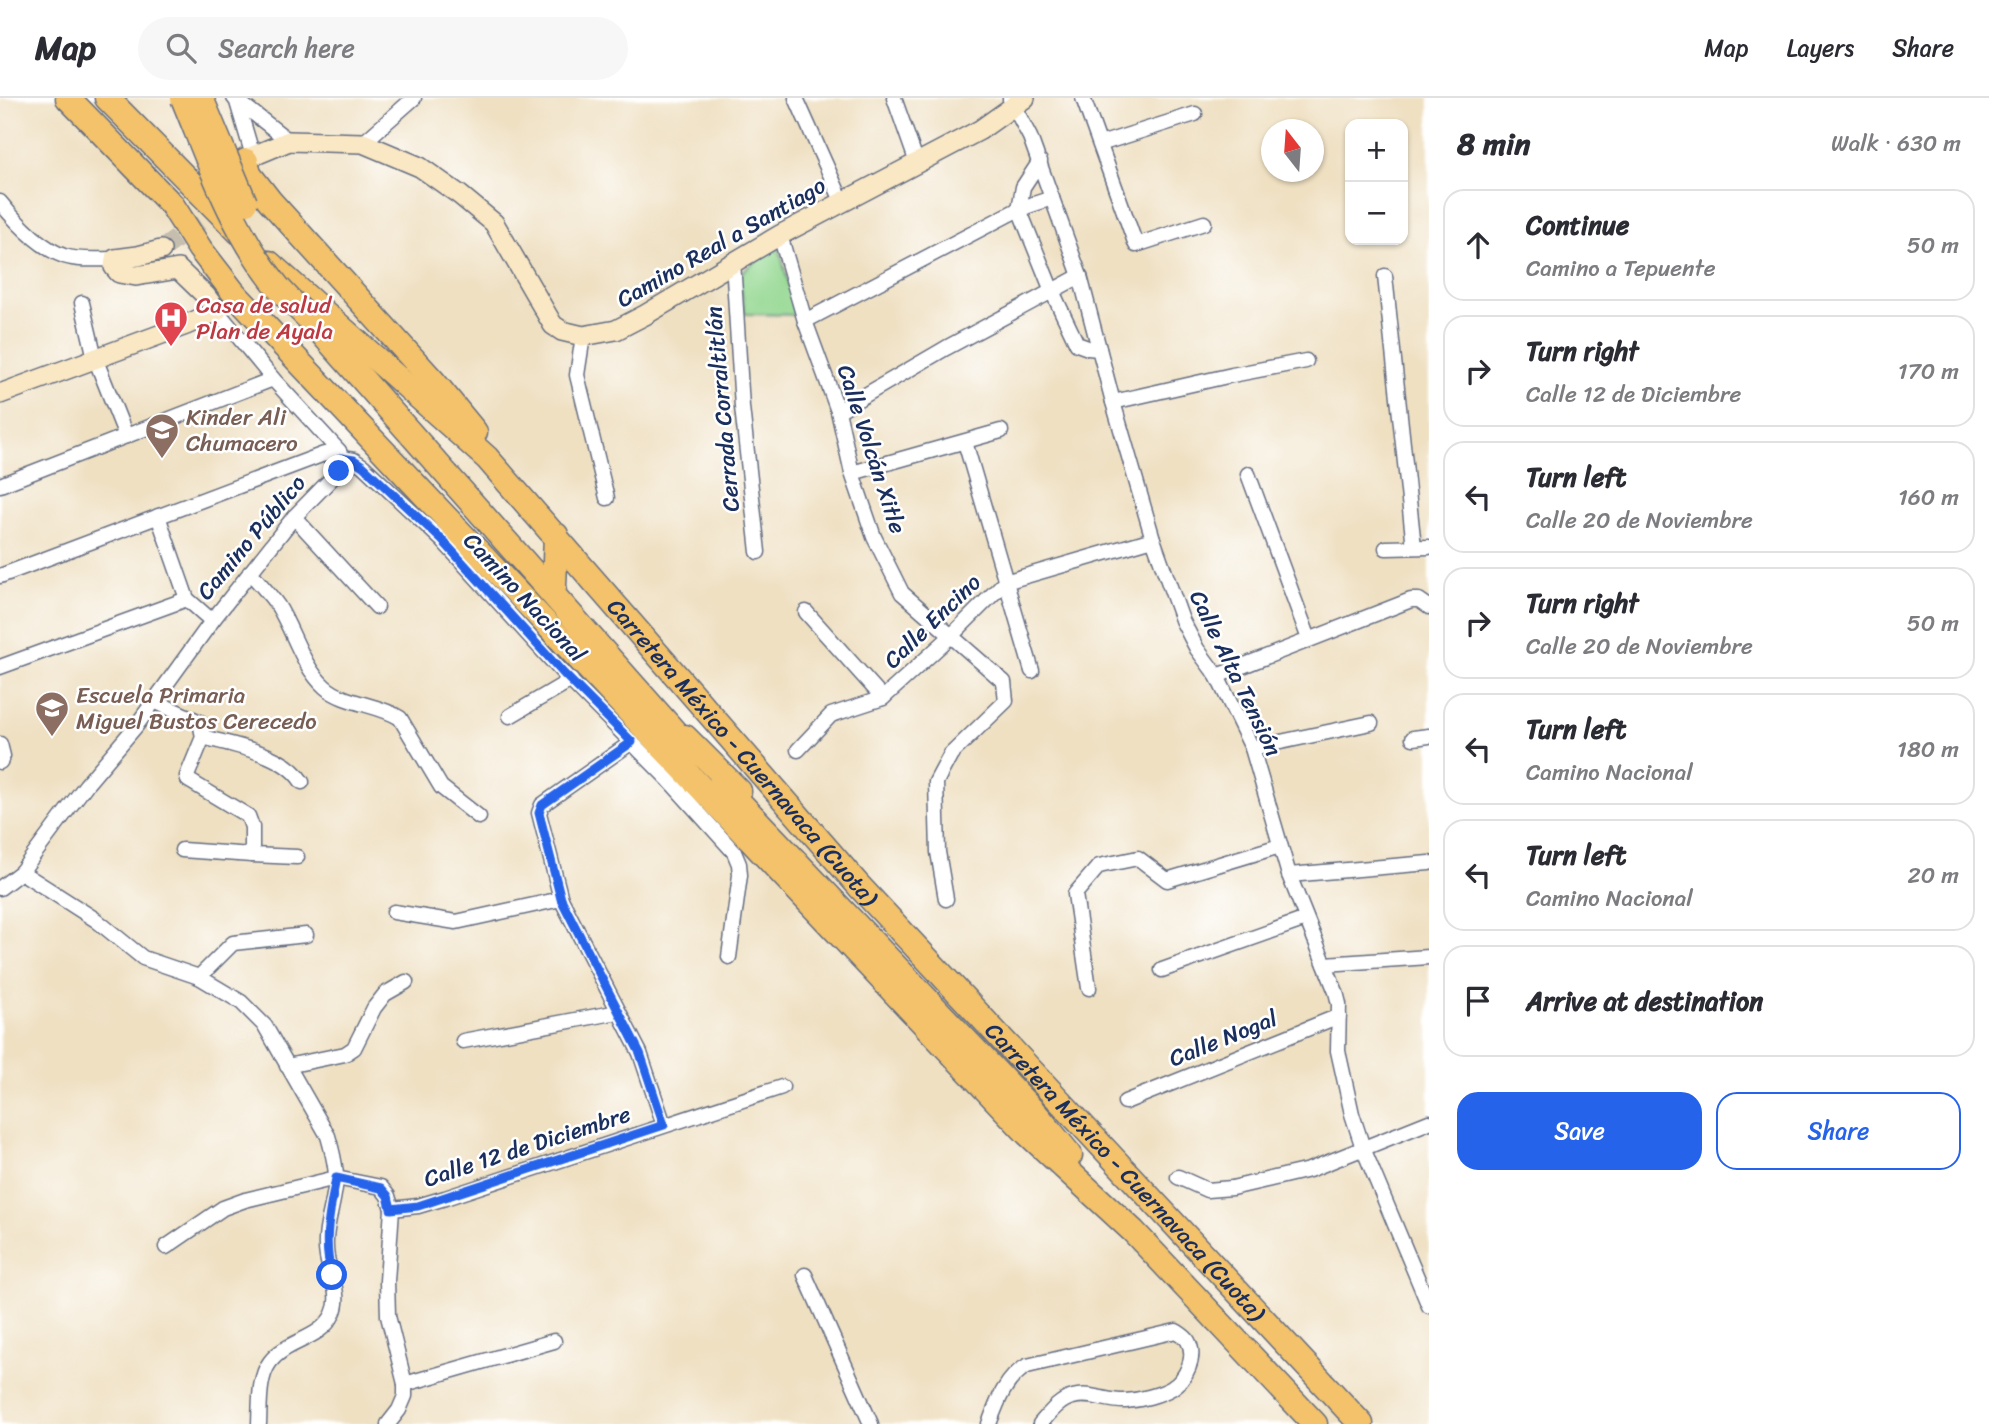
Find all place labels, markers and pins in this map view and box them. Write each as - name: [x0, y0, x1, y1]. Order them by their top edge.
- place label: Casa de salud Plan de Ayala: [196, 285, 333, 352]
- hospital icon: Casa de salud Plan de Ayala: [152, 299, 190, 348]
- place label: Kinder Ali Chumacero: [186, 397, 298, 464]
- school or university icon: Kinder Ali Chumacero: [143, 411, 181, 460]
- place label: Escuela Primaria Miguel Bustos Cerecedo: [76, 675, 317, 742]
- school or university icon: Escuela Primaria Miguel Bustos Cerecedo: [33, 689, 71, 738]

